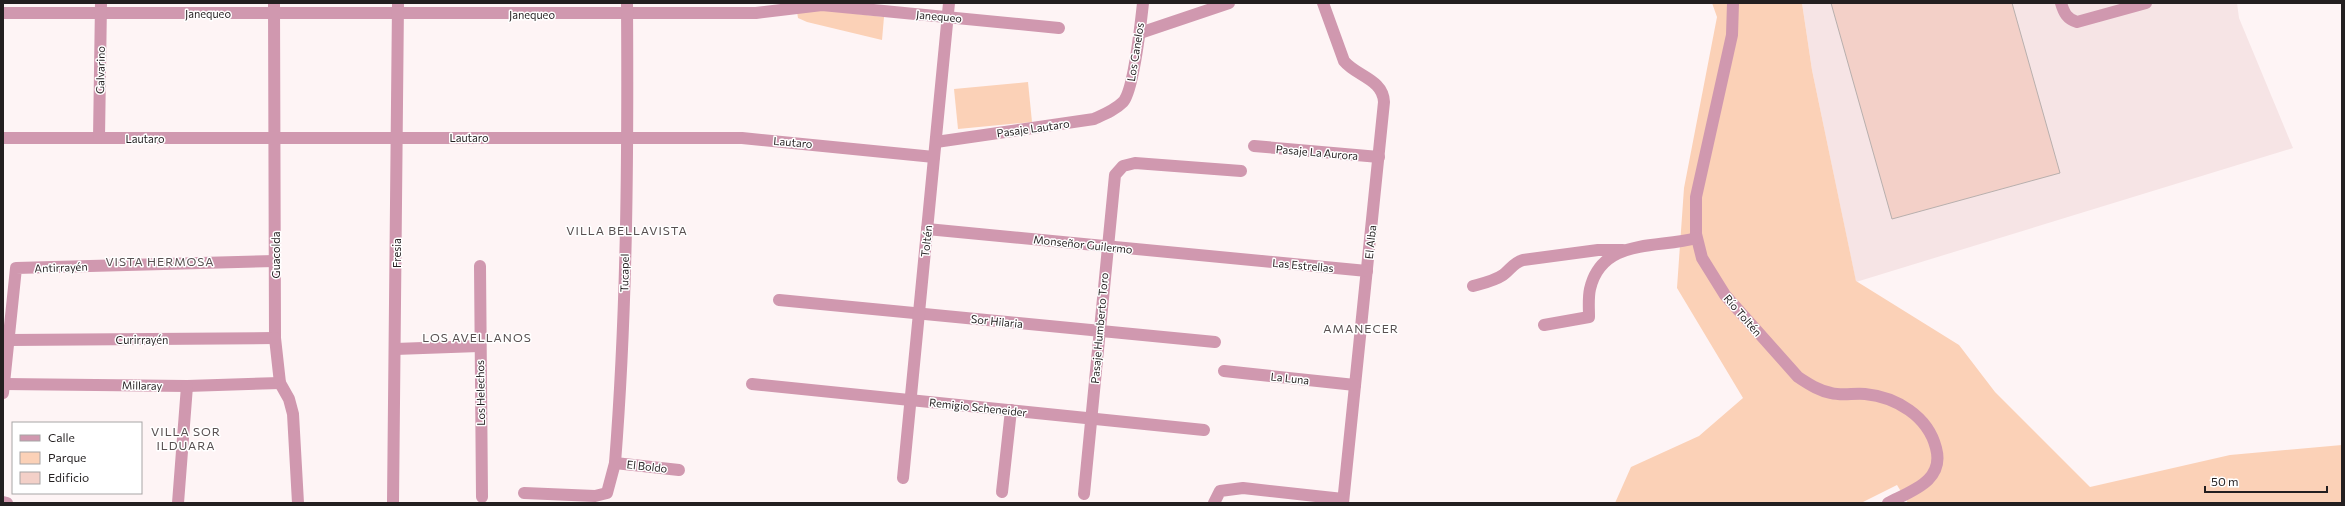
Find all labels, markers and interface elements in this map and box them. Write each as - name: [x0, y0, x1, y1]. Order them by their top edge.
- street label: Janequeo: [185, 7, 231, 21]
- street label: Janequeo: [509, 8, 555, 22]
- street label: Janequeo: [915, 8, 963, 26]
- street label: Los Canelos: [1124, 22, 1146, 82]
- street label: Galvarino: [93, 45, 107, 94]
- street label: Pasaje Lautaro: [996, 116, 1071, 140]
- street label: Lautaro: [449, 131, 489, 144]
- street label: Lautaro: [125, 132, 165, 145]
- street label: Lautaro: [773, 134, 814, 150]
- street label: Pasaje La Aurora: [1275, 142, 1359, 162]
- district label: VILLA BELLAVISTA: [566, 223, 688, 237]
- street label: Toltén: [918, 224, 934, 258]
- street label: El Alba: [1362, 224, 1378, 260]
- street label: Guacolda: [269, 232, 282, 278]
- street label: Monseñor Guilermo: [1033, 232, 1134, 256]
- street label: Fresia: [390, 238, 403, 268]
- district label: VISTA HERMOSA: [105, 254, 215, 268]
- street label: Tucapel: [617, 254, 631, 292]
- street label: Las Estrellas: [1272, 256, 1334, 274]
- street label: Antirrayén: [34, 260, 88, 274]
- street label: Pasaje Humberto Toro: [1088, 271, 1110, 384]
- street label: Río Toltén: [1721, 291, 1765, 339]
- street label: Sor Hilaria: [970, 312, 1024, 330]
- district label: AMANECER: [1323, 321, 1399, 335]
- district label: LOS AVELLANOS: [422, 330, 532, 344]
- street label: Curirrayén: [116, 333, 168, 346]
- street label: Los Helechos: [473, 360, 487, 426]
- street label: La Luna: [1270, 370, 1310, 386]
- street label: Millaray: [122, 378, 163, 392]
- street label: Remigio Scheneider: [928, 395, 1028, 419]
- legend: [12, 422, 142, 494]
- district label: VILLA SOR ILDUARA: [151, 424, 221, 452]
- text: Calle: [48, 430, 75, 444]
- text: Parque: [48, 450, 86, 464]
- street label: El Boldo: [626, 457, 668, 475]
- scale bar: [2205, 468, 2327, 494]
- text: Edificio: [48, 470, 89, 484]
- text: 50 m: [2211, 474, 2239, 488]

